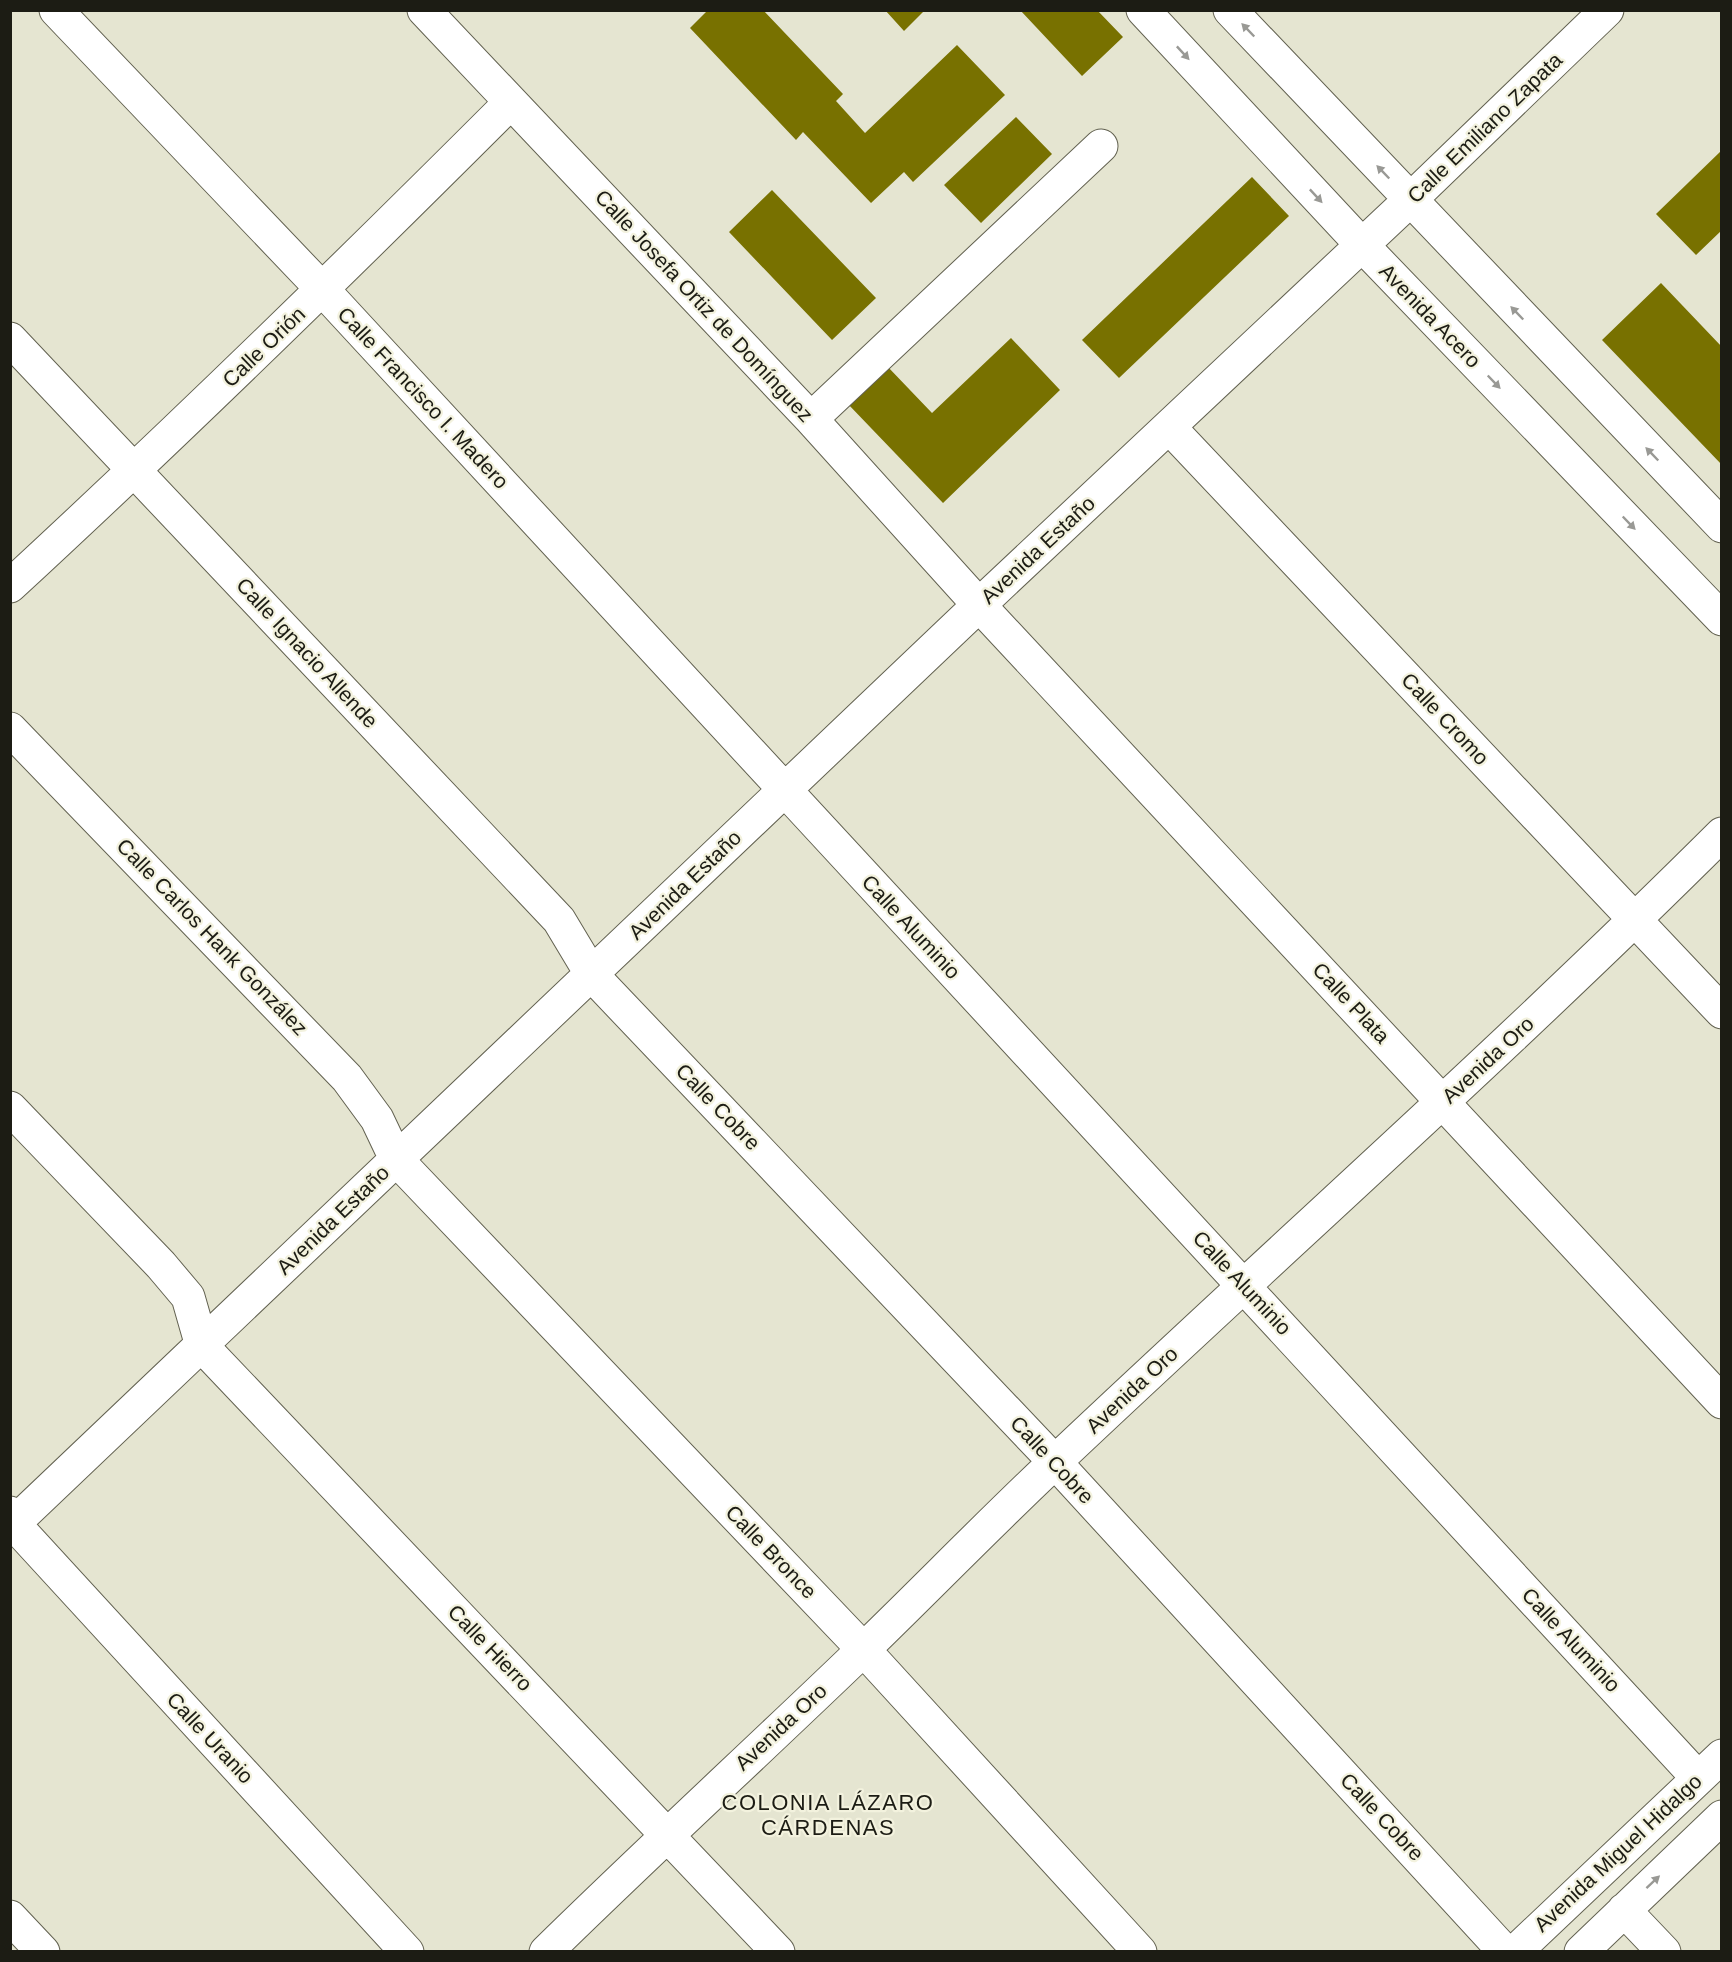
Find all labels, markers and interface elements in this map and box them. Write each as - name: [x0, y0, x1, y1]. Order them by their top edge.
- one-way arrow: [1242, 24, 1256, 38]
- one-way arrow: [1175, 46, 1189, 60]
- street label: Calle Emiliano Zapata: [1403, 48, 1567, 207]
- one-way arrow: [1376, 165, 1390, 179]
- street label: Calle Josefa Ortiz de Domínguez: [591, 185, 818, 426]
- one-way arrow: [1308, 189, 1322, 203]
- street label: Avenida Acero: [1375, 259, 1486, 372]
- street label: Calle Orión: [218, 302, 309, 391]
- street label: Calle Francisco I. Madero: [333, 302, 513, 493]
- one-way arrow: [1511, 306, 1525, 320]
- one-way arrow: [1487, 375, 1501, 390]
- one-way arrow: [1645, 446, 1659, 461]
- street label: Avenida Estaño: [976, 491, 1099, 608]
- one-way arrow: [1622, 515, 1636, 530]
- street label: Calle Ignacio Allende: [232, 573, 383, 732]
- street label: Calle Cromo: [1397, 668, 1494, 769]
- street label: Avenida Estaño: [624, 825, 745, 944]
- street label: Calle Carlos Hank González: [112, 834, 312, 1040]
- street label: Calle Aluminio: [858, 870, 965, 983]
- street label: Calle Plata: [1308, 958, 1395, 1048]
- street label: Avenida Oro: [1437, 1012, 1538, 1108]
- street label: Calle Cobre: [672, 1059, 765, 1155]
- street label: Avenida Estaño: [272, 1160, 393, 1279]
- street label: Calle Aluminio: [1189, 1226, 1296, 1339]
- street label: Avenida Oro: [1081, 1342, 1182, 1438]
- street label: Calle Cobre: [1006, 1411, 1099, 1508]
- street label: Calle Bronce: [721, 1500, 821, 1603]
- street label: Calle Aluminio: [1518, 1583, 1625, 1696]
- street label: Calle Hierro: [444, 1600, 537, 1696]
- street label: Avenida Oro: [730, 1679, 831, 1775]
- street label: Calle Uranio: [163, 1688, 258, 1788]
- street label: Calle Cobre: [1336, 1768, 1429, 1865]
- street label: Avenida Miguel Hidalgo: [1529, 1769, 1706, 1936]
- district label: COLONIA LÁZARO CÁRDENAS: [722, 1790, 934, 1840]
- one-way arrow: [1645, 1876, 1660, 1889]

